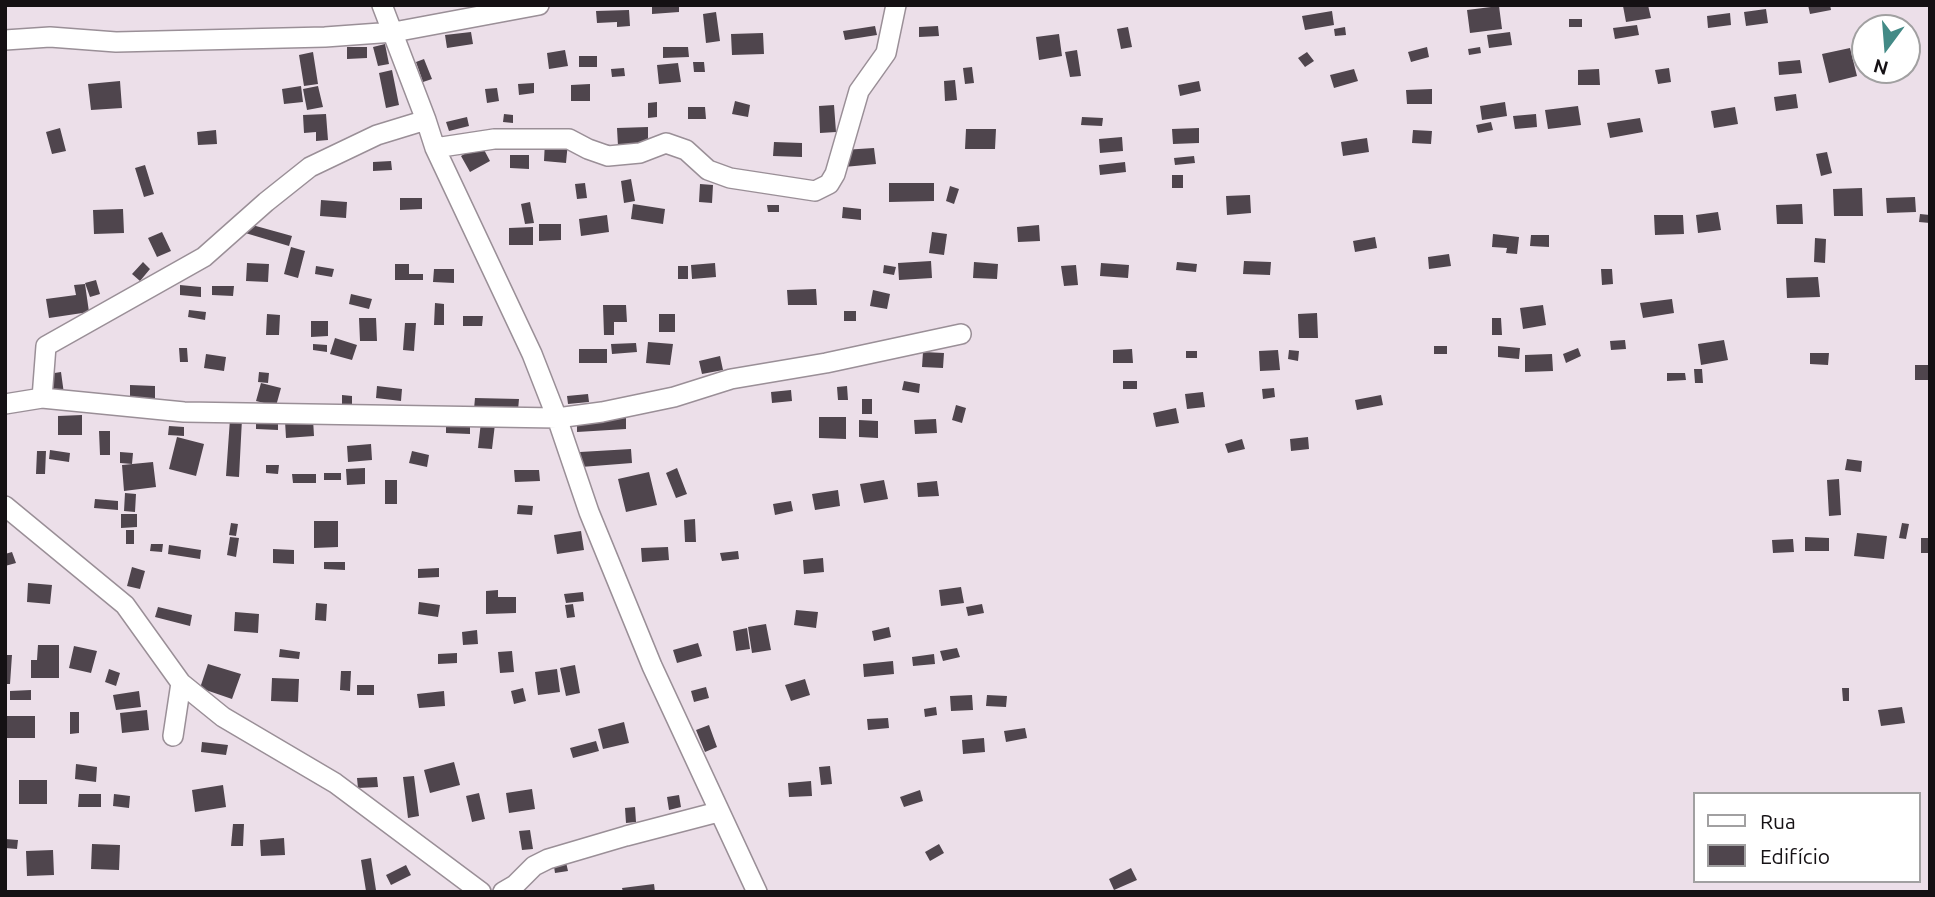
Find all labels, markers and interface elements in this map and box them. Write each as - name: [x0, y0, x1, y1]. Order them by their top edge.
- north arrow: [1851, 14, 1921, 84]
- text: N: [1871, 55, 1891, 80]
- legend: [1694, 792, 1921, 883]
- text: Rua: [1760, 809, 1796, 833]
- text: Edifício: [1760, 844, 1830, 868]

